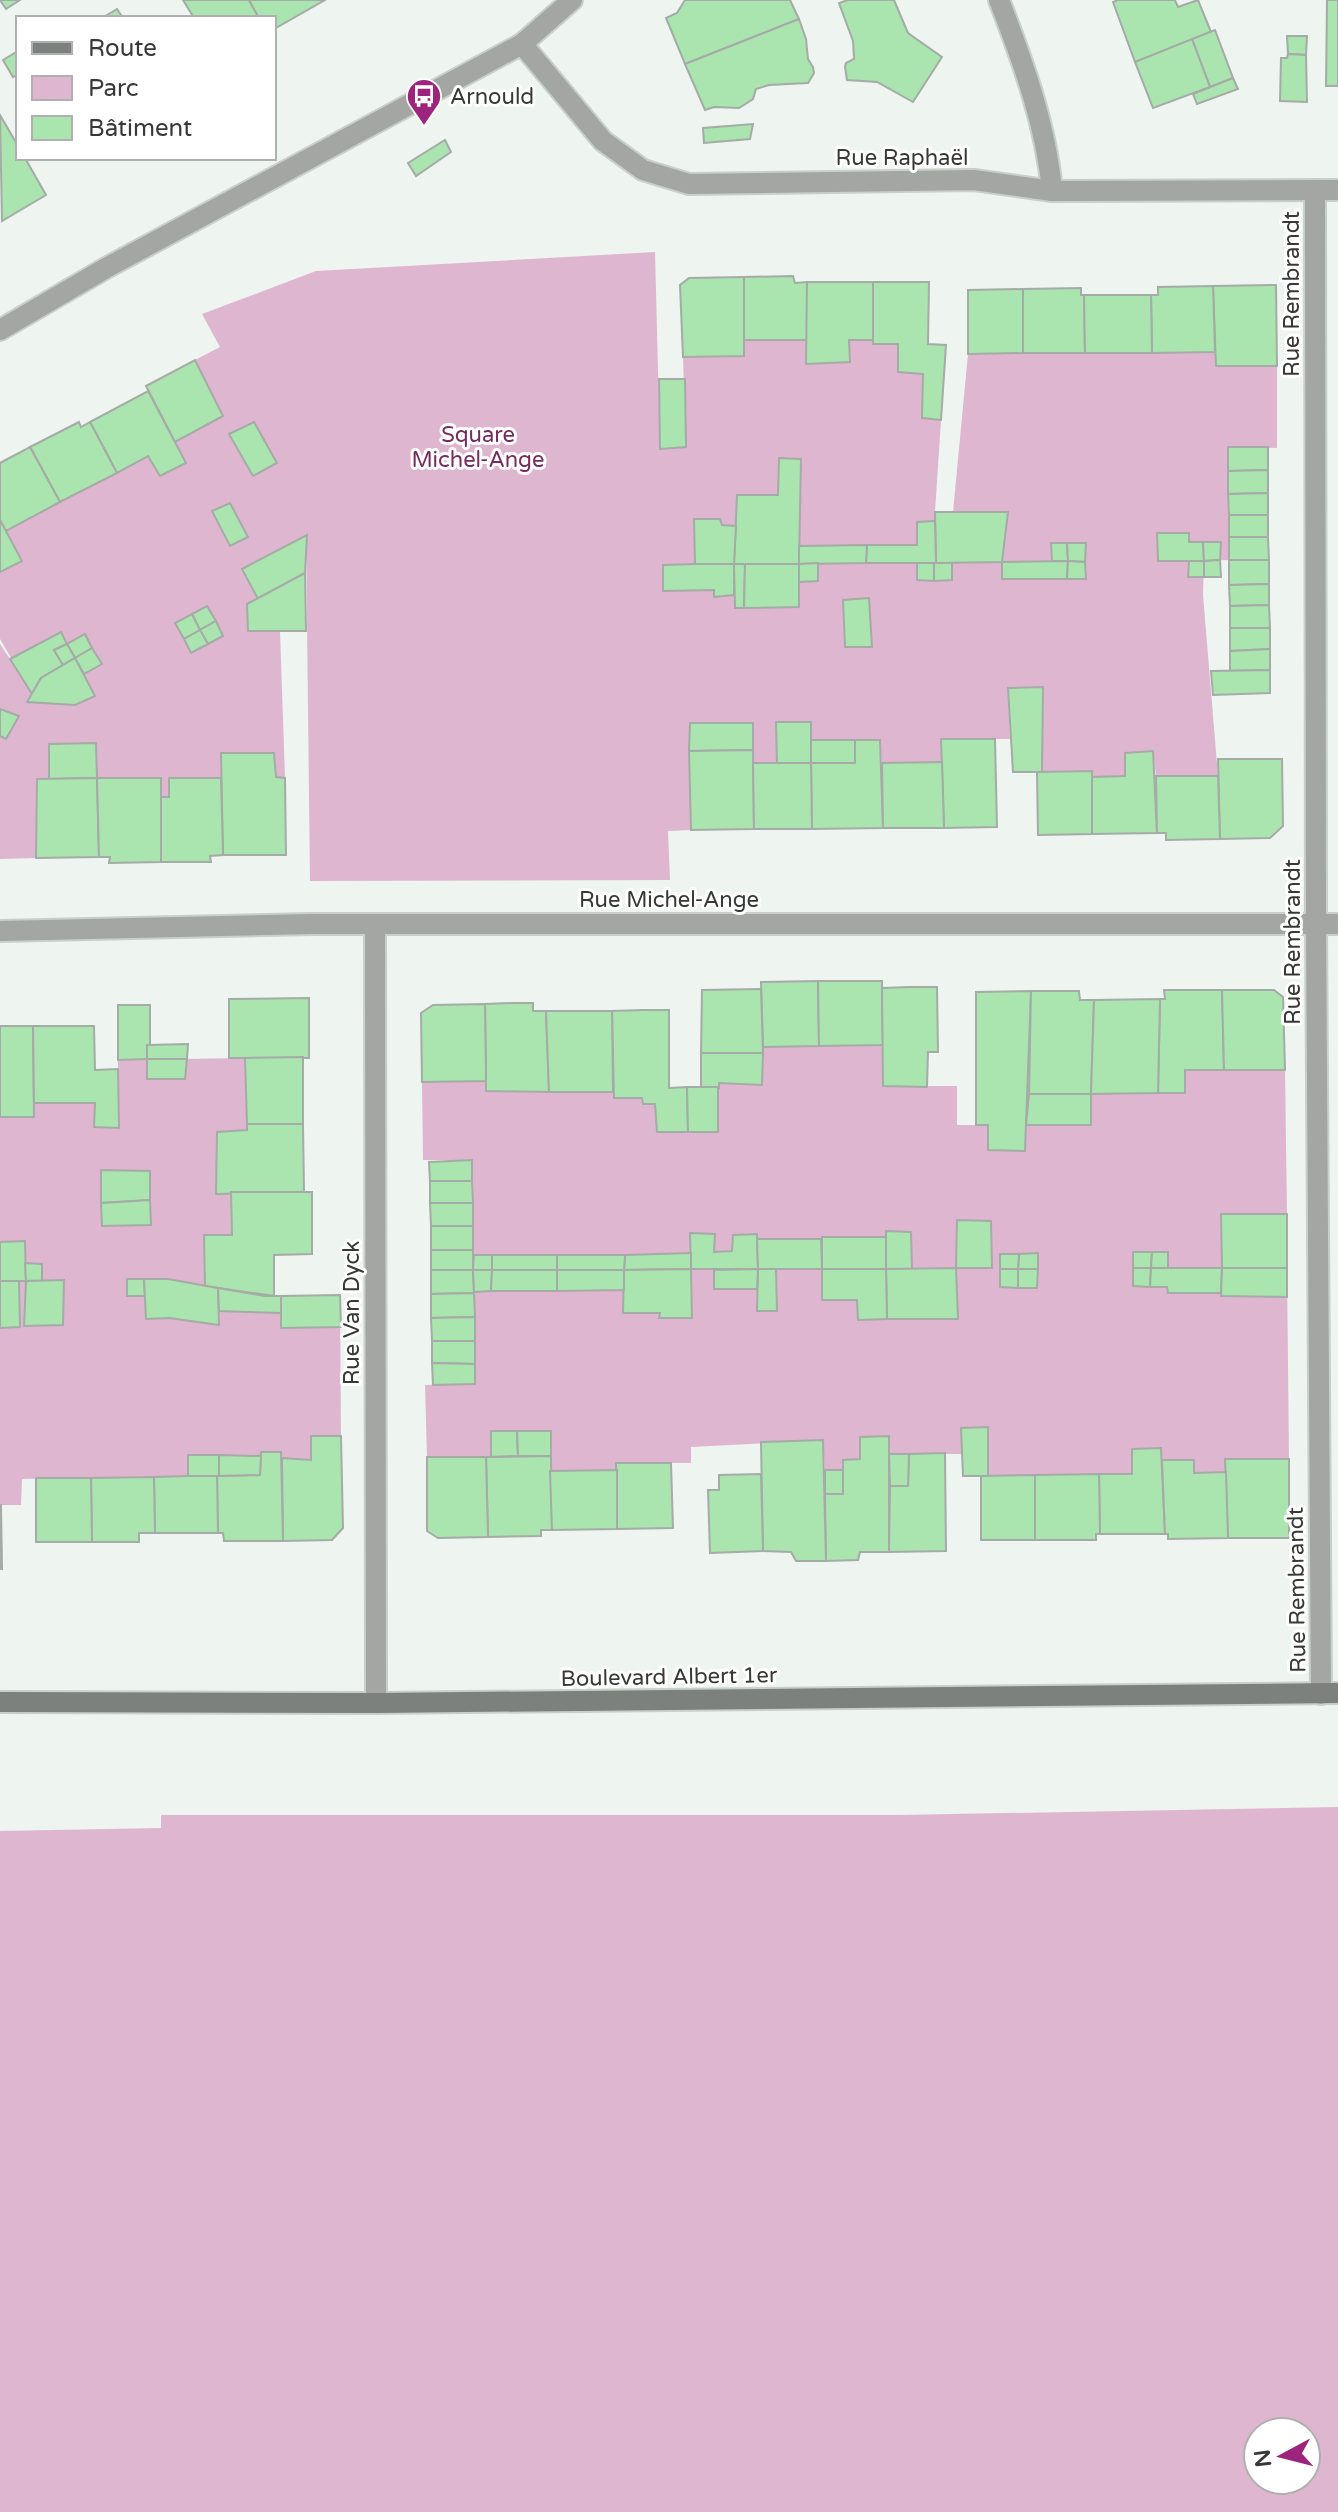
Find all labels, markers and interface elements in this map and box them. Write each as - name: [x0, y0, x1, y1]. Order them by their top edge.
- legend: [16, 16, 276, 160]
- text: Route: [88, 34, 157, 63]
- text: Parc: [88, 74, 139, 103]
- bus stop icon: Arnould: [405, 77, 443, 127]
- place label: Arnould: [450, 84, 534, 110]
- text: Bâtiment: [88, 114, 192, 143]
- street label: Rue Raphaël: [836, 145, 968, 171]
- street label: Rue Rembrandt: [1279, 211, 1305, 377]
- park label: Square Michel-Ange: [412, 422, 544, 473]
- street label: Rue Rembrandt: [1280, 859, 1306, 1025]
- street label: Rue Michel-Ange: [579, 887, 759, 913]
- street label: Rue Van Dyck: [339, 1241, 365, 1385]
- street label: Rue Rembrandt: [1283, 1507, 1311, 1673]
- street label: Boulevard Albert 1er: [560, 1662, 778, 1692]
- north arrow: [1242, 2416, 1322, 2496]
- text: N: [1249, 2448, 1277, 2469]

